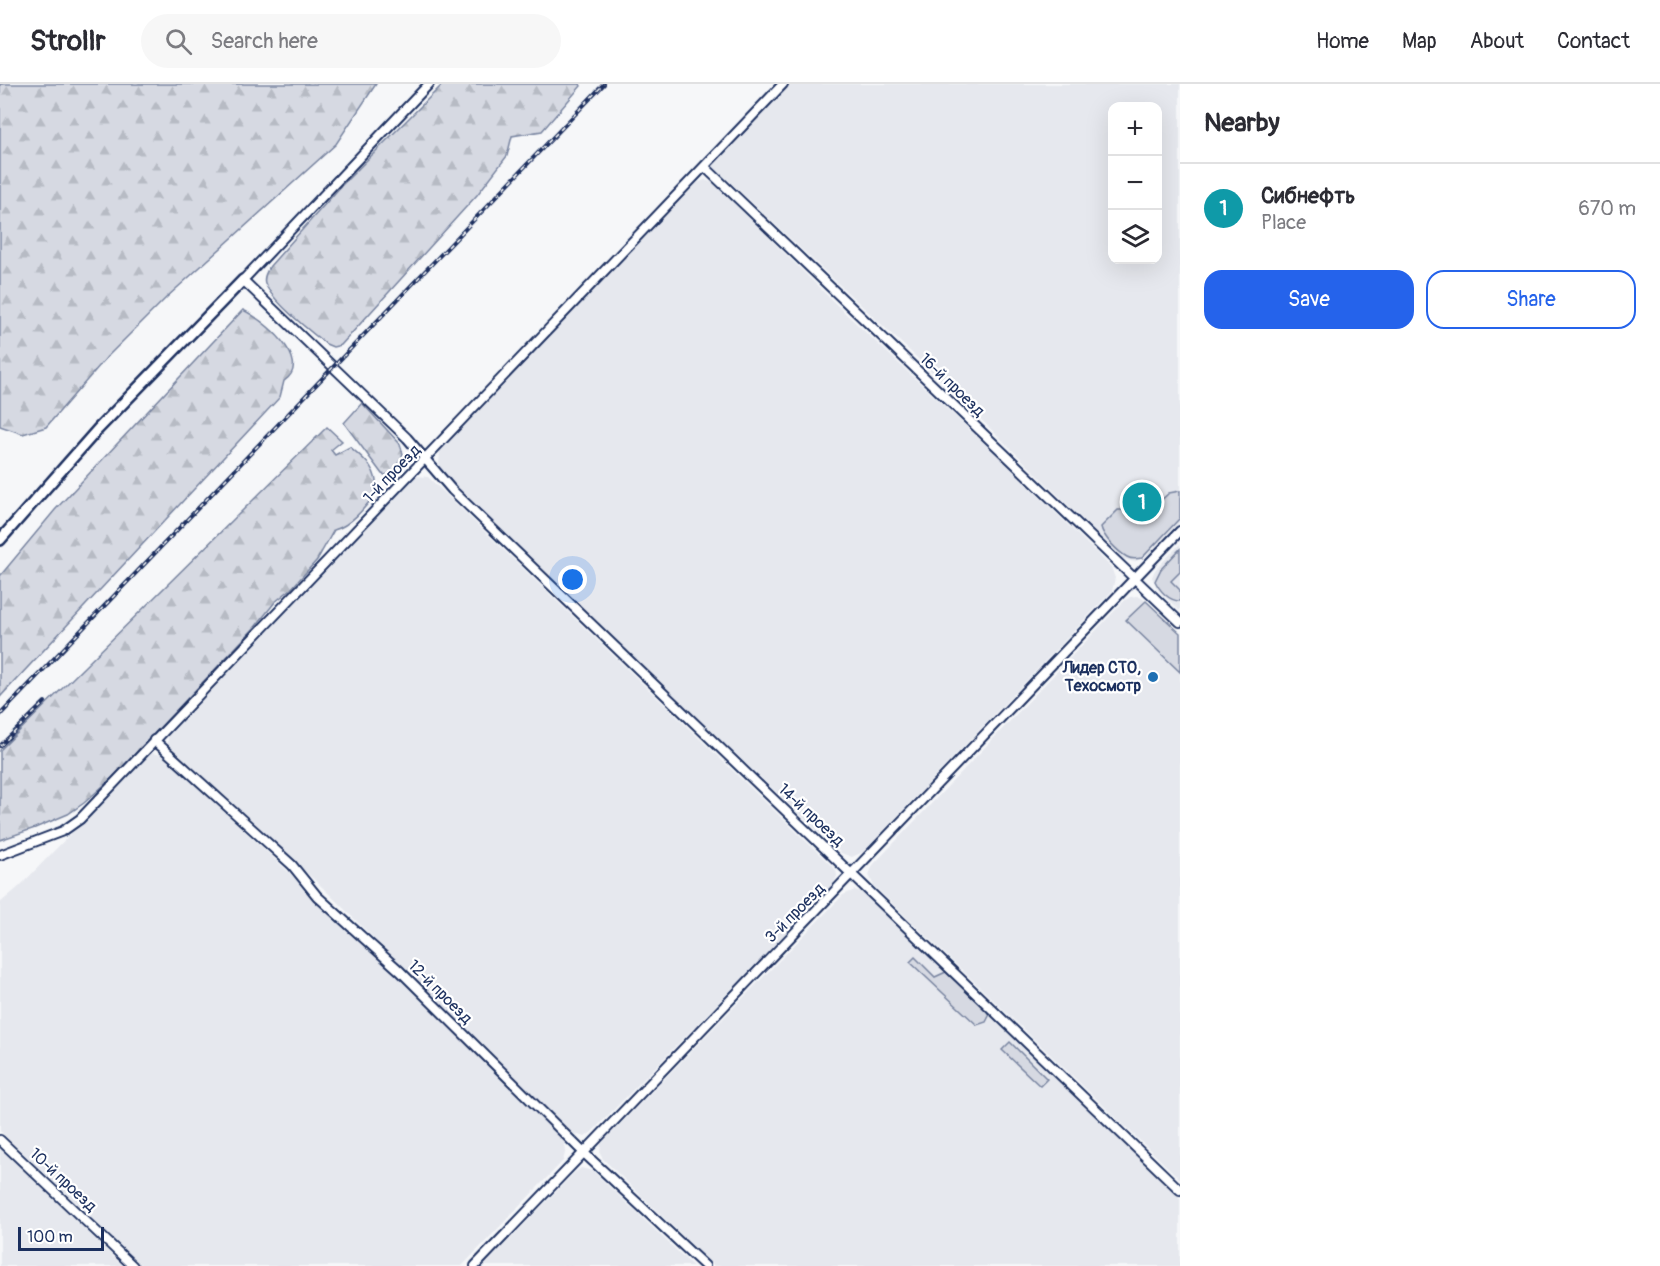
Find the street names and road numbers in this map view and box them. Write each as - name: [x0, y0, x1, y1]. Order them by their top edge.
- street label: 16-й проезд: [915, 349, 989, 421]
- street label: 1-й проезд: [359, 440, 425, 507]
- street label: 14-й проезд: [774, 779, 848, 851]
- street label: 3-й проезд: [761, 879, 829, 947]
- street label: 12-й проезд: [404, 956, 477, 1029]
- street label: 10-й проезд: [25, 1144, 101, 1216]

